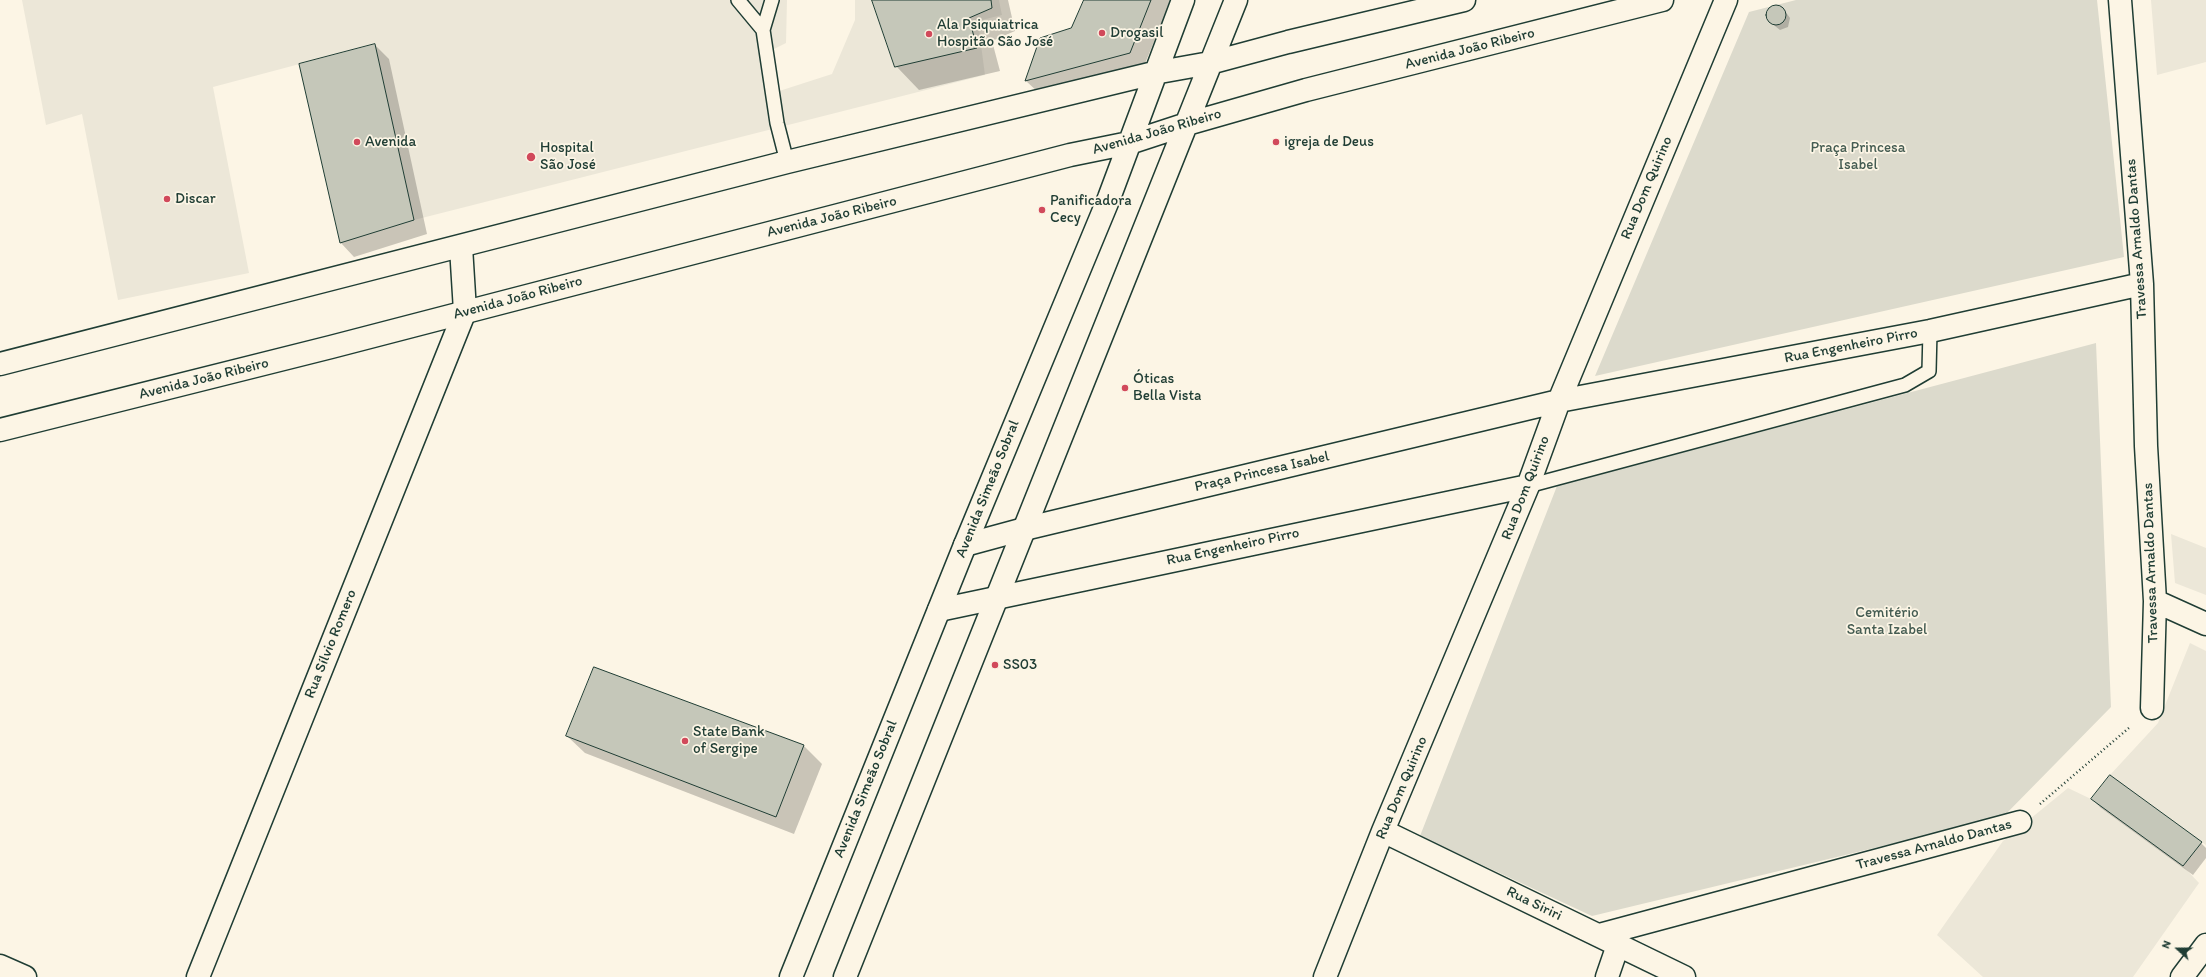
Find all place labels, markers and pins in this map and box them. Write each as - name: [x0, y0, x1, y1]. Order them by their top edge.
- place label: Ala Psiquiatrica Hospitão São José: [937, 16, 1053, 51]
- place label: Drogasil: [1110, 24, 1163, 42]
- marker: Drogasil: [1097, 28, 1107, 38]
- marker: Ala Psiquiatrica Hospitão São José: [924, 29, 934, 39]
- place label: Avenida: [365, 133, 416, 151]
- place label: igreja de Deus: [1284, 133, 1374, 151]
- marker: Avenida: [352, 137, 362, 147]
- marker: igreja de Deus: [1271, 137, 1281, 147]
- place label: Hospital São José: [540, 139, 596, 174]
- marker: Hospital São José: [525, 151, 537, 163]
- place label: Discar: [175, 190, 216, 208]
- place label: Panificadora Cecy: [1050, 192, 1132, 227]
- marker: Discar: [162, 194, 172, 204]
- marker: Panificadora Cecy: [1037, 205, 1047, 215]
- place label: Óticas Bella Vista: [1133, 370, 1201, 405]
- marker: Óticas Bella Vista: [1120, 383, 1130, 393]
- place label: SS03: [1003, 656, 1037, 674]
- marker: SS03: [990, 660, 1000, 670]
- place label: State Bank of Sergipe: [693, 723, 765, 758]
- marker: State Bank of Sergipe: [680, 736, 690, 746]

